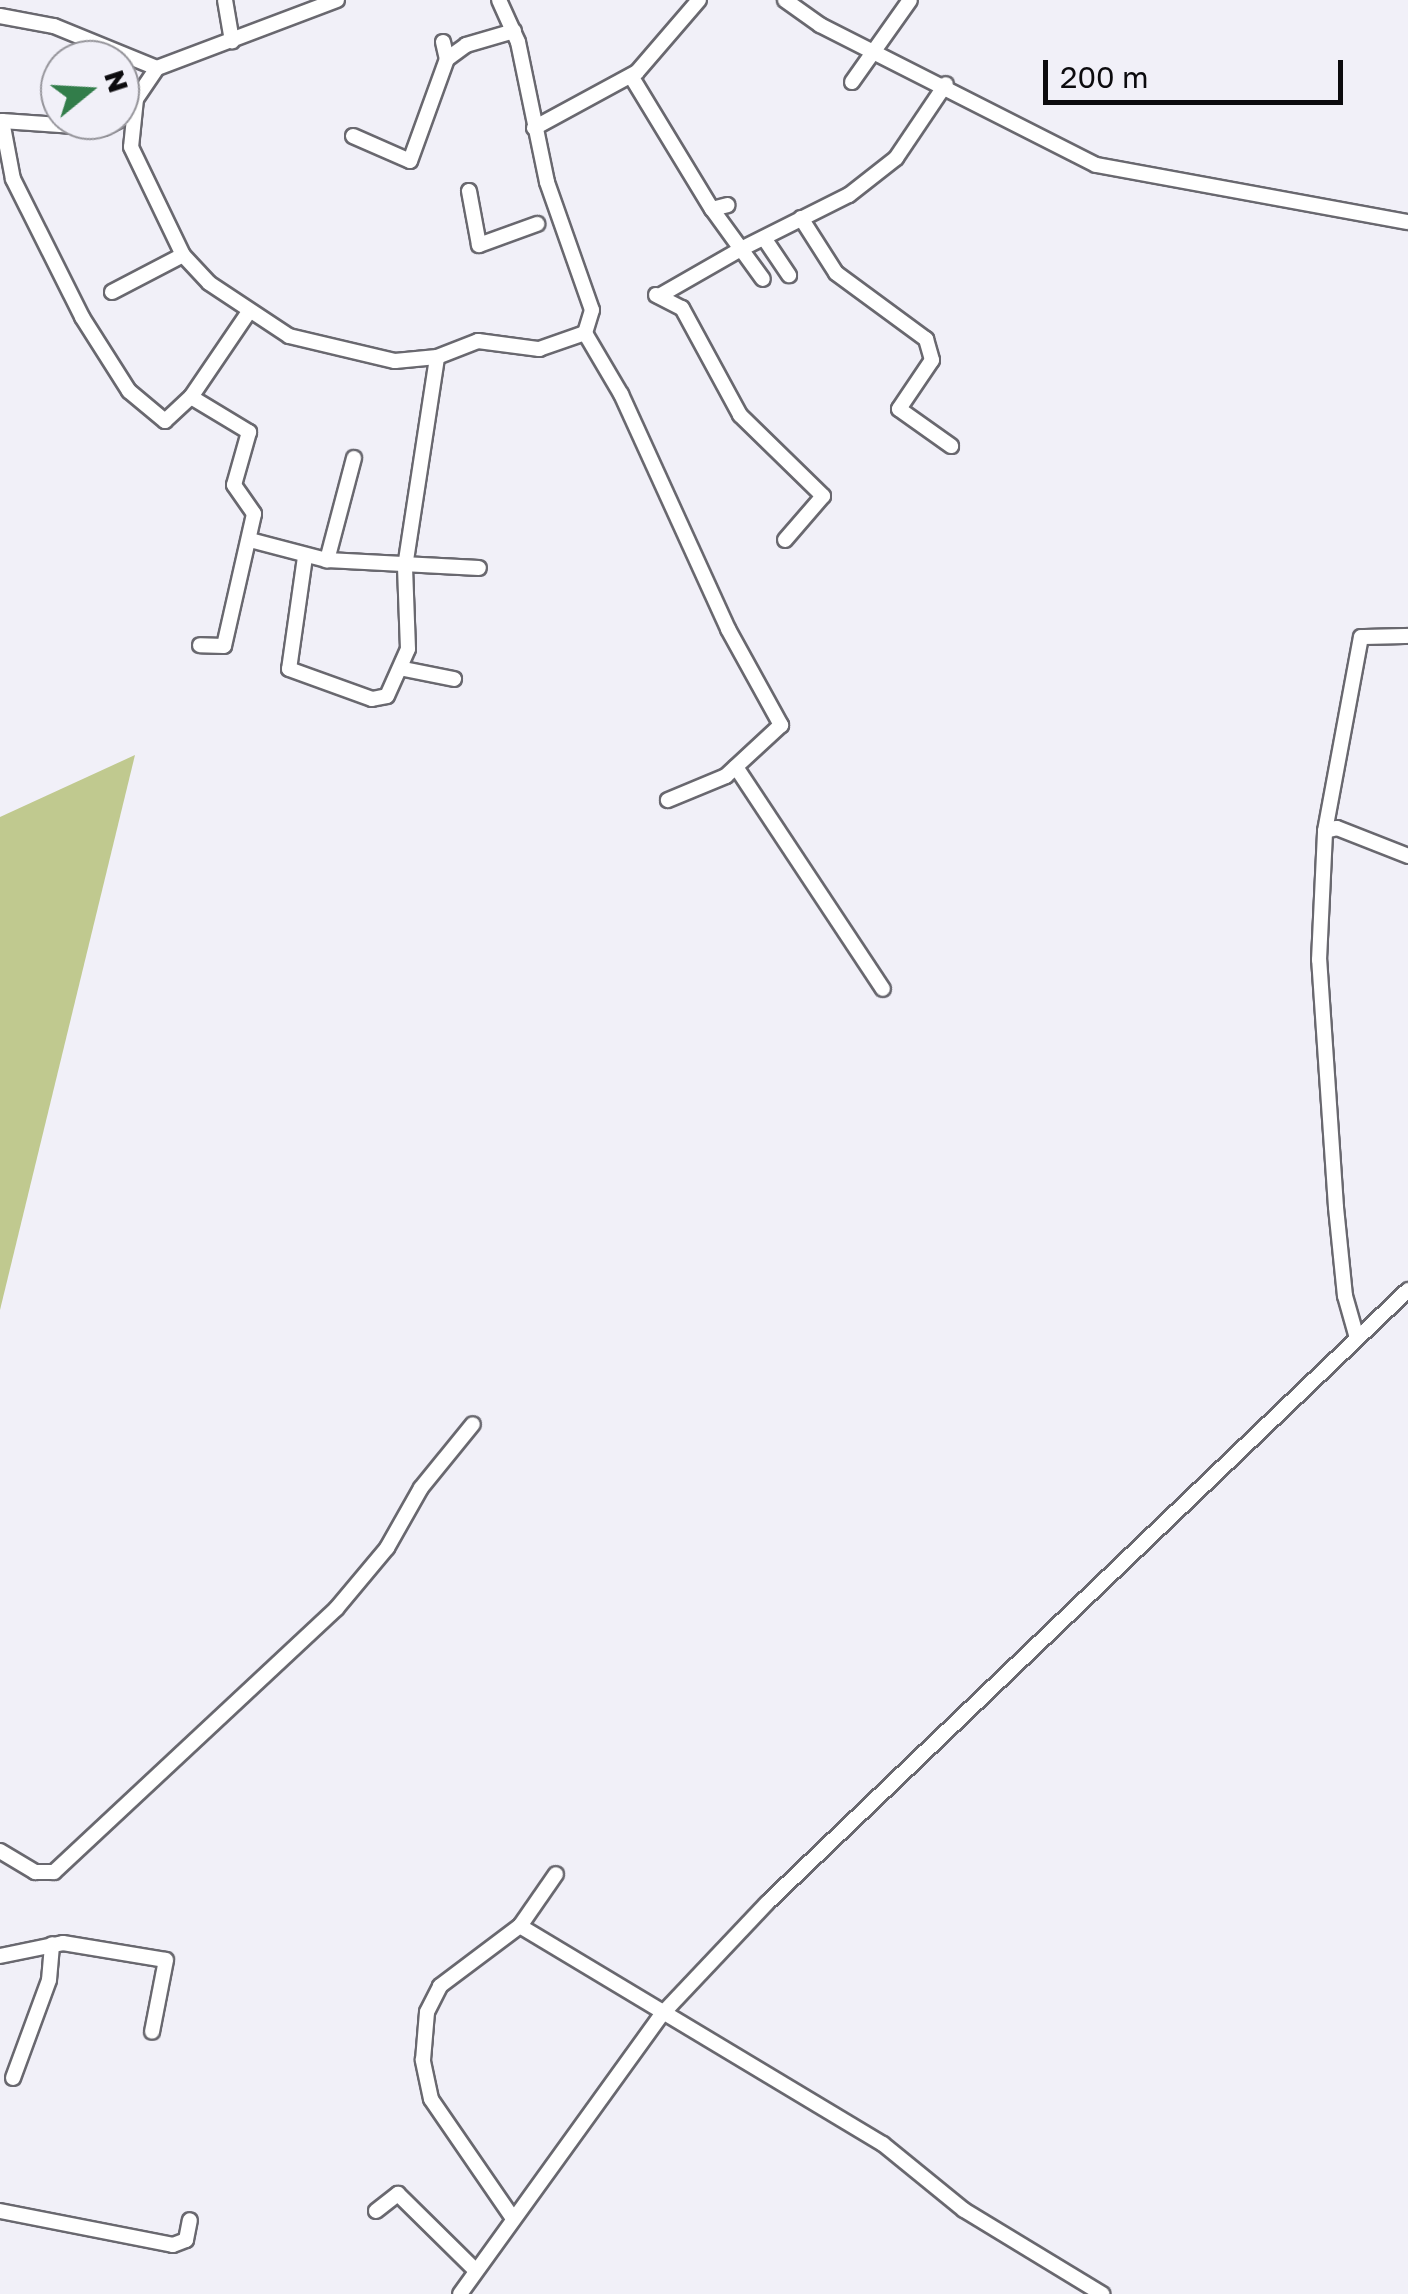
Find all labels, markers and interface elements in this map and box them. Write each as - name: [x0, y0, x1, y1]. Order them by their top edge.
- north arrow: [40, 40, 140, 140]
- scale bar: [1048, 40, 1348, 102]
- text: 200 m: [1060, 59, 1149, 95]
- text: N: [98, 66, 136, 96]

